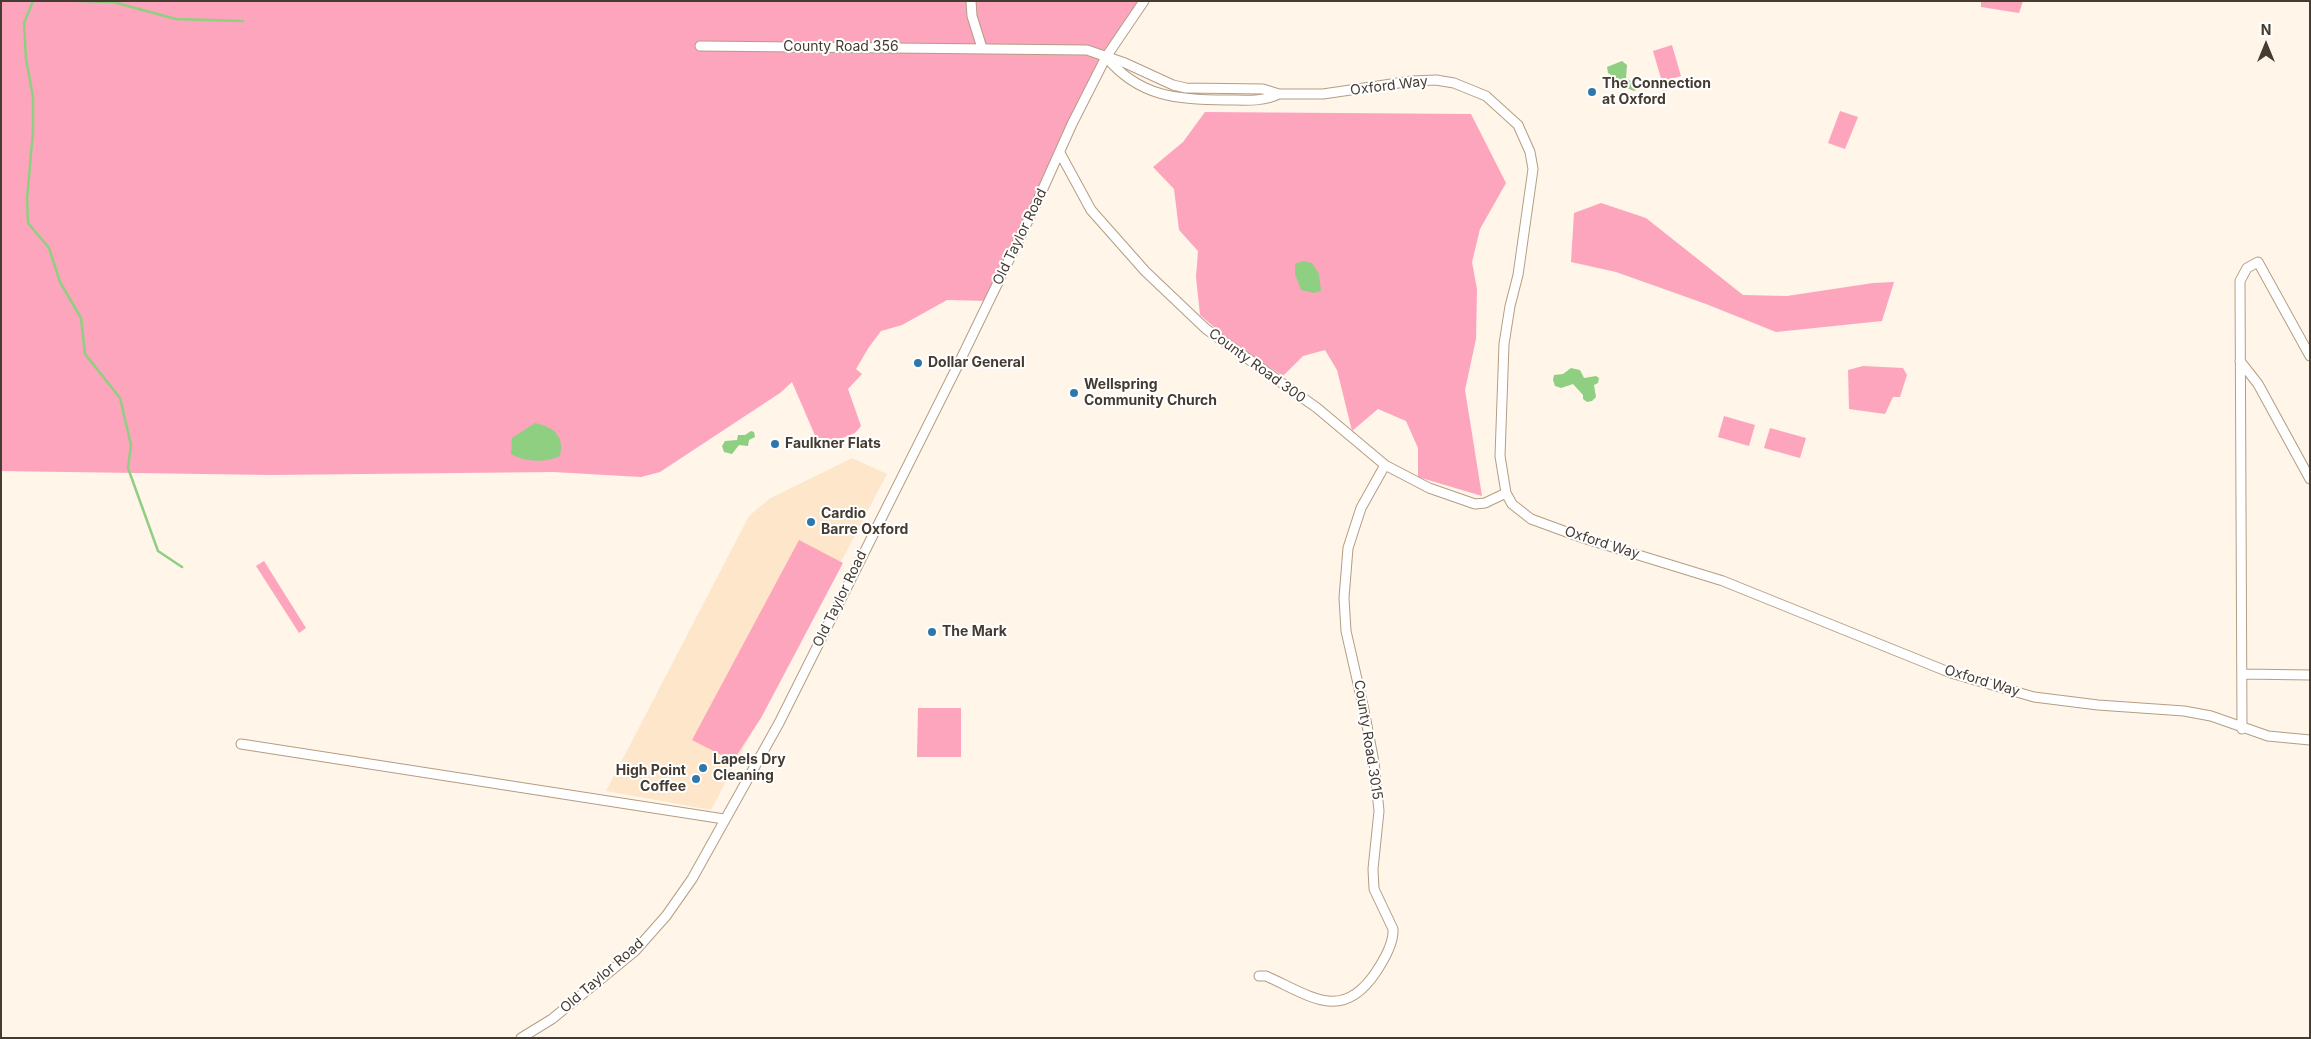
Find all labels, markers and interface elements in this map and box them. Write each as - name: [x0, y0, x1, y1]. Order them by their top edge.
- north arrow: [2241, 20, 2291, 70]
- text: N: [2261, 21, 2271, 38]
- street label: County Road 356: [783, 39, 899, 55]
- street label: Oxford Way: [1349, 73, 1429, 99]
- place label: The Connection at Oxford: [1602, 76, 1711, 108]
- marker: The Connection at Oxford: [1586, 86, 1598, 98]
- street label: Old Taylor Road: [989, 186, 1051, 288]
- street label: County Road 300: [1205, 325, 1309, 407]
- place label: Dollar General: [928, 355, 1025, 371]
- marker: Dollar General: [912, 357, 924, 369]
- place label: Wellspring Community Church: [1084, 377, 1217, 410]
- marker: Wellspring Community Church: [1068, 387, 1080, 399]
- place label: Faulkner Flats: [785, 436, 881, 452]
- marker: Faulkner Flats: [769, 438, 781, 450]
- place label: Cardio Barre Oxford: [821, 506, 908, 538]
- marker: Cardio Barre Oxford: [805, 516, 817, 528]
- street label: Oxford Way: [1562, 523, 1642, 563]
- street label: Old Taylor Road: [809, 548, 871, 650]
- place label: The Mark: [942, 624, 1007, 640]
- marker: The Mark: [926, 626, 938, 638]
- street label: Oxford Way: [1942, 662, 2022, 700]
- street label: County Road 3015: [1350, 679, 1386, 801]
- place label: Lapels Dry Cleaning: [713, 752, 786, 784]
- marker: Lapels Dry Cleaning: [697, 762, 709, 774]
- place label: High Point Coffee: [616, 763, 686, 796]
- marker: High Point Coffee: [690, 773, 702, 785]
- street label: Old Taylor Road: [557, 935, 647, 1017]

